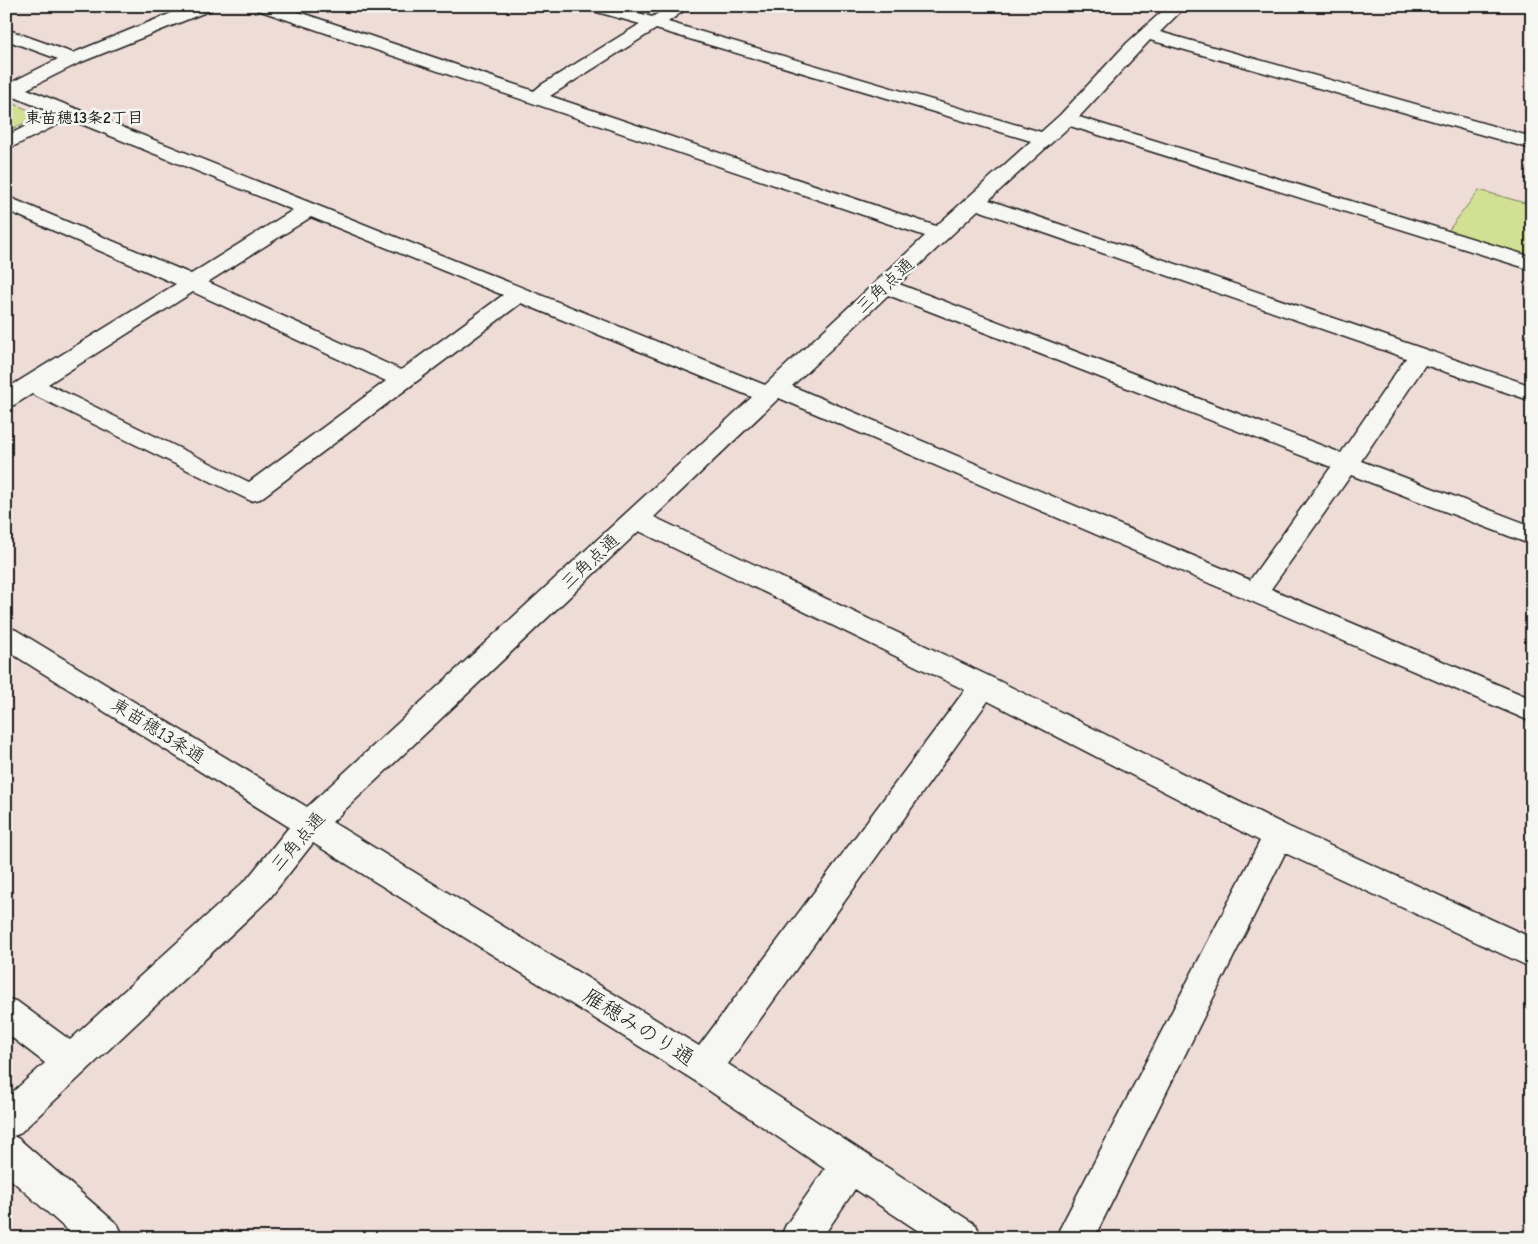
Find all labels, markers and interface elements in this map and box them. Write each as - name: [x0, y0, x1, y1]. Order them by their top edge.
- district label: 東苗穂13条2丁目: [25, 109, 143, 127]
- street label: 三角点通: [852, 254, 918, 318]
- street label: 三角点通: [557, 530, 623, 594]
- street label: 東苗穂13条通: [107, 694, 209, 768]
- street label: 三角点通: [266, 808, 330, 876]
- street label: 雁穂みのり通: [579, 983, 699, 1071]

